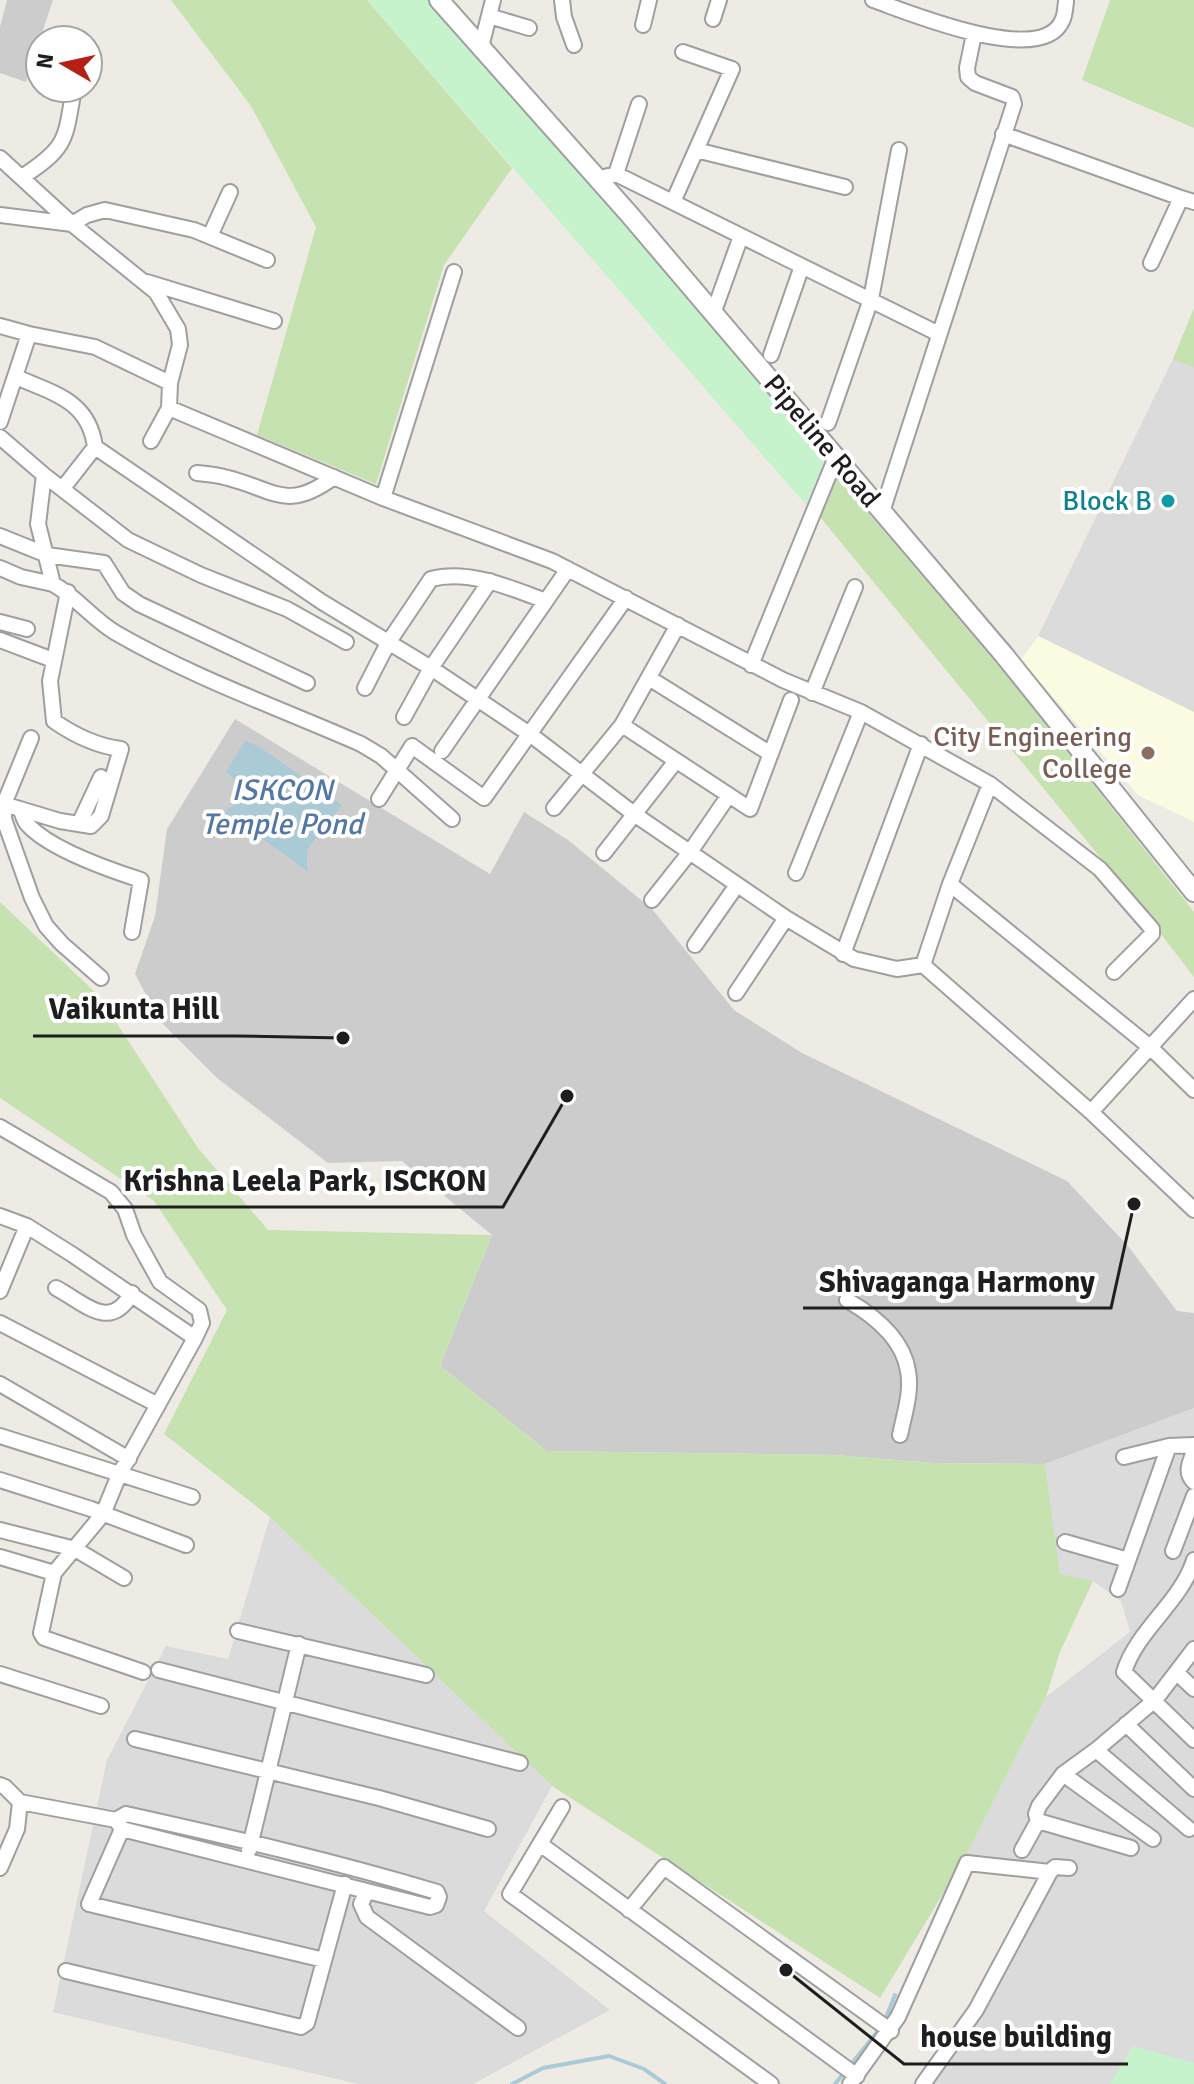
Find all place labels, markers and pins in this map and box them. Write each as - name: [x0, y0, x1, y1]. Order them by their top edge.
- place label: Block B: [1062, 484, 1152, 518]
- marker: Block B: [1159, 492, 1177, 510]
- place label: City Engineering College: [933, 720, 1132, 786]
- marker: City Engineering College: [1139, 744, 1157, 762]
- callout: Vaikunta Hill: [33, 982, 236, 1036]
- callout: Krishna Leela Park, ISCKON: [108, 1153, 503, 1207]
- callout: Shivaganga Harmony: [803, 1254, 1111, 1308]
- callout: house building: [904, 2010, 1128, 2064]

